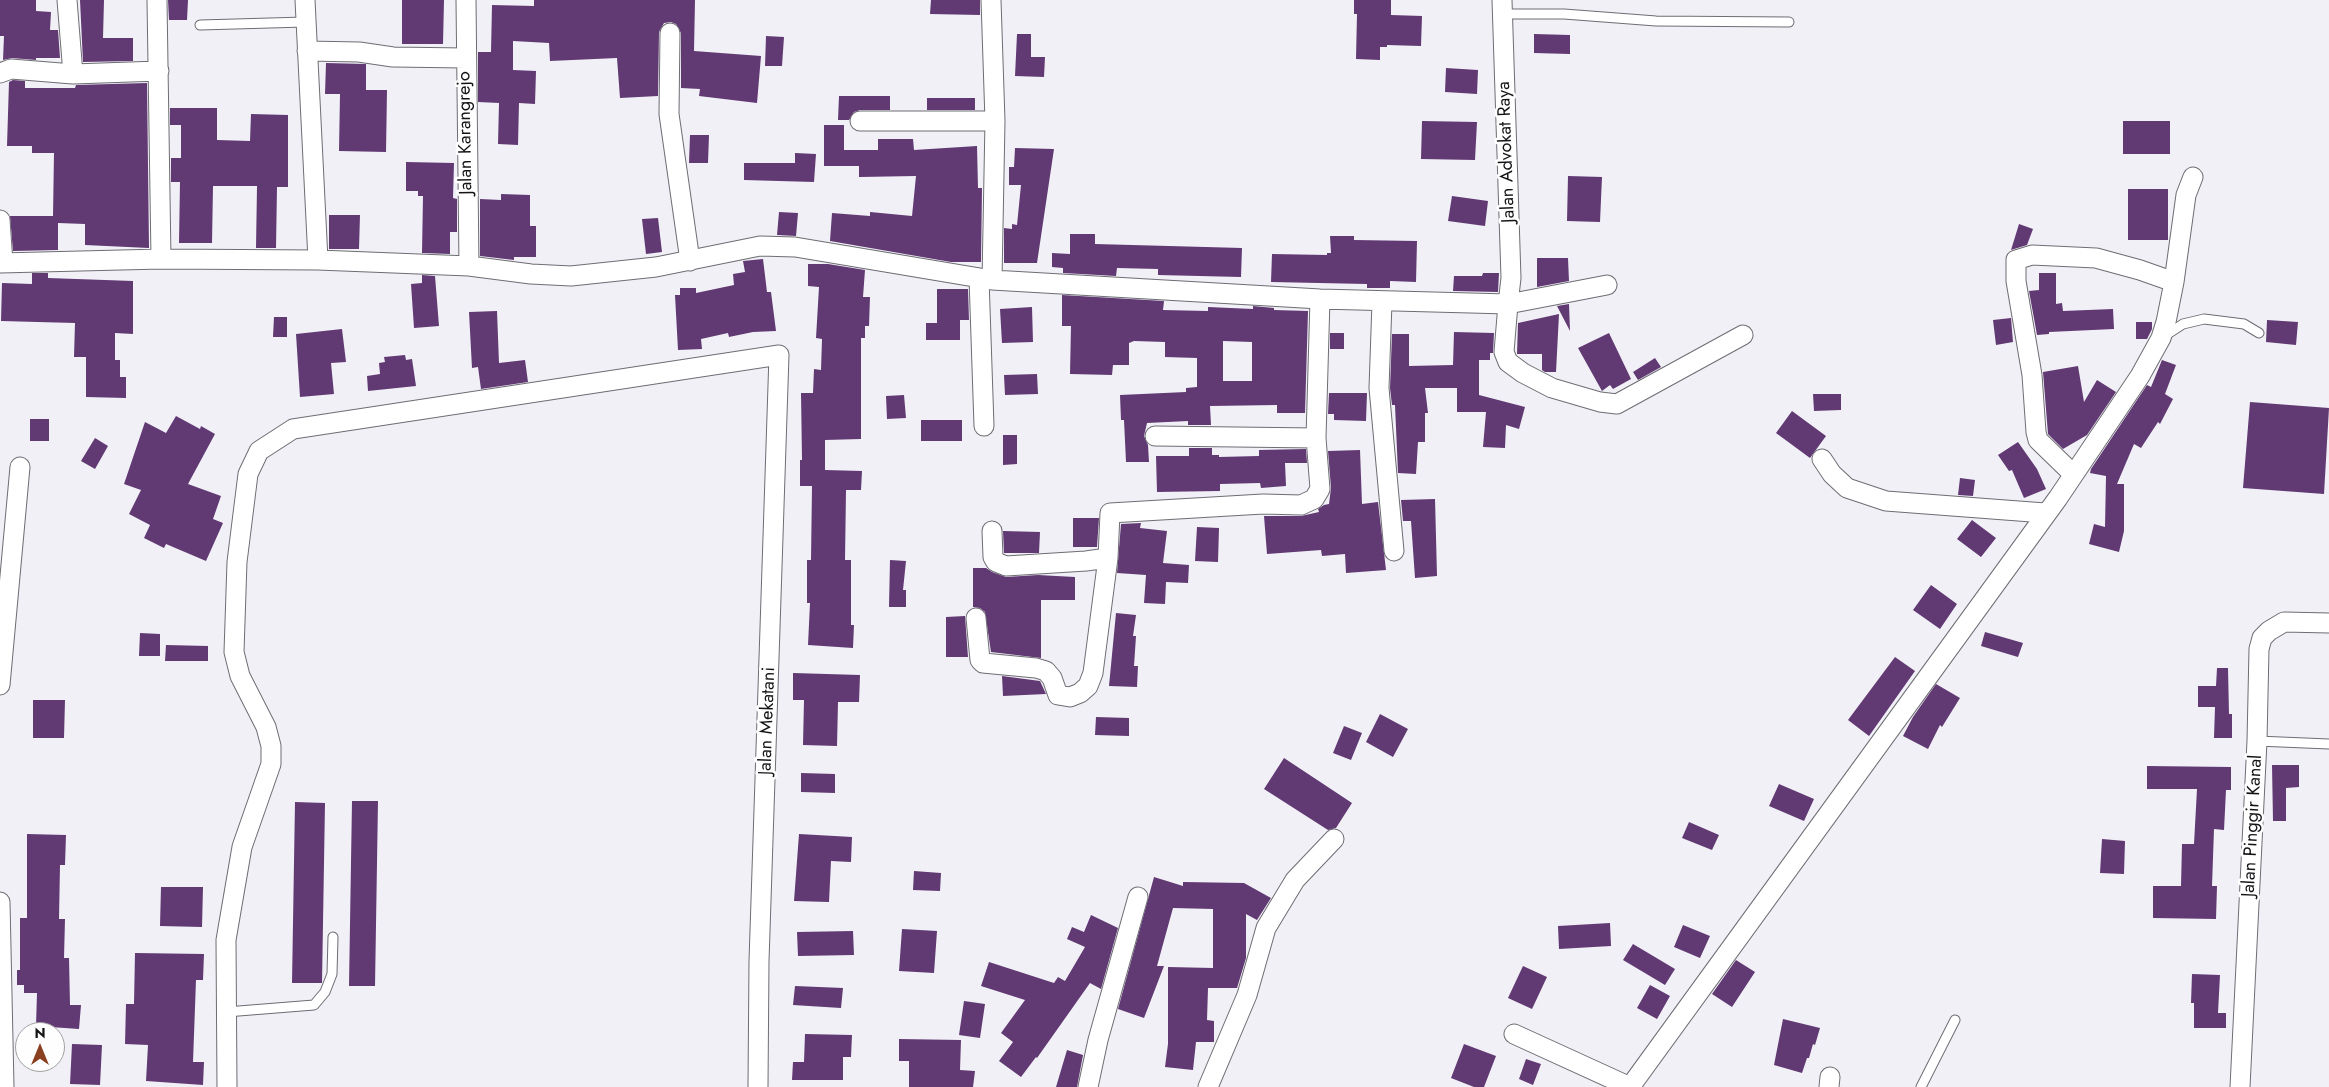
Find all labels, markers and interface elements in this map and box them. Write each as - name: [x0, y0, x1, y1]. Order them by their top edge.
- street label: Jalan Karangrejo: [454, 71, 478, 195]
- street label: Jalan Advokat Raya: [1494, 81, 1520, 223]
- street label: Jalan Mekatani: [755, 667, 781, 775]
- street label: Jalan Pinggir Kanal: [2238, 754, 2268, 898]
- north arrow: [15, 1022, 65, 1072]
- text: N: [34, 1023, 46, 1043]

